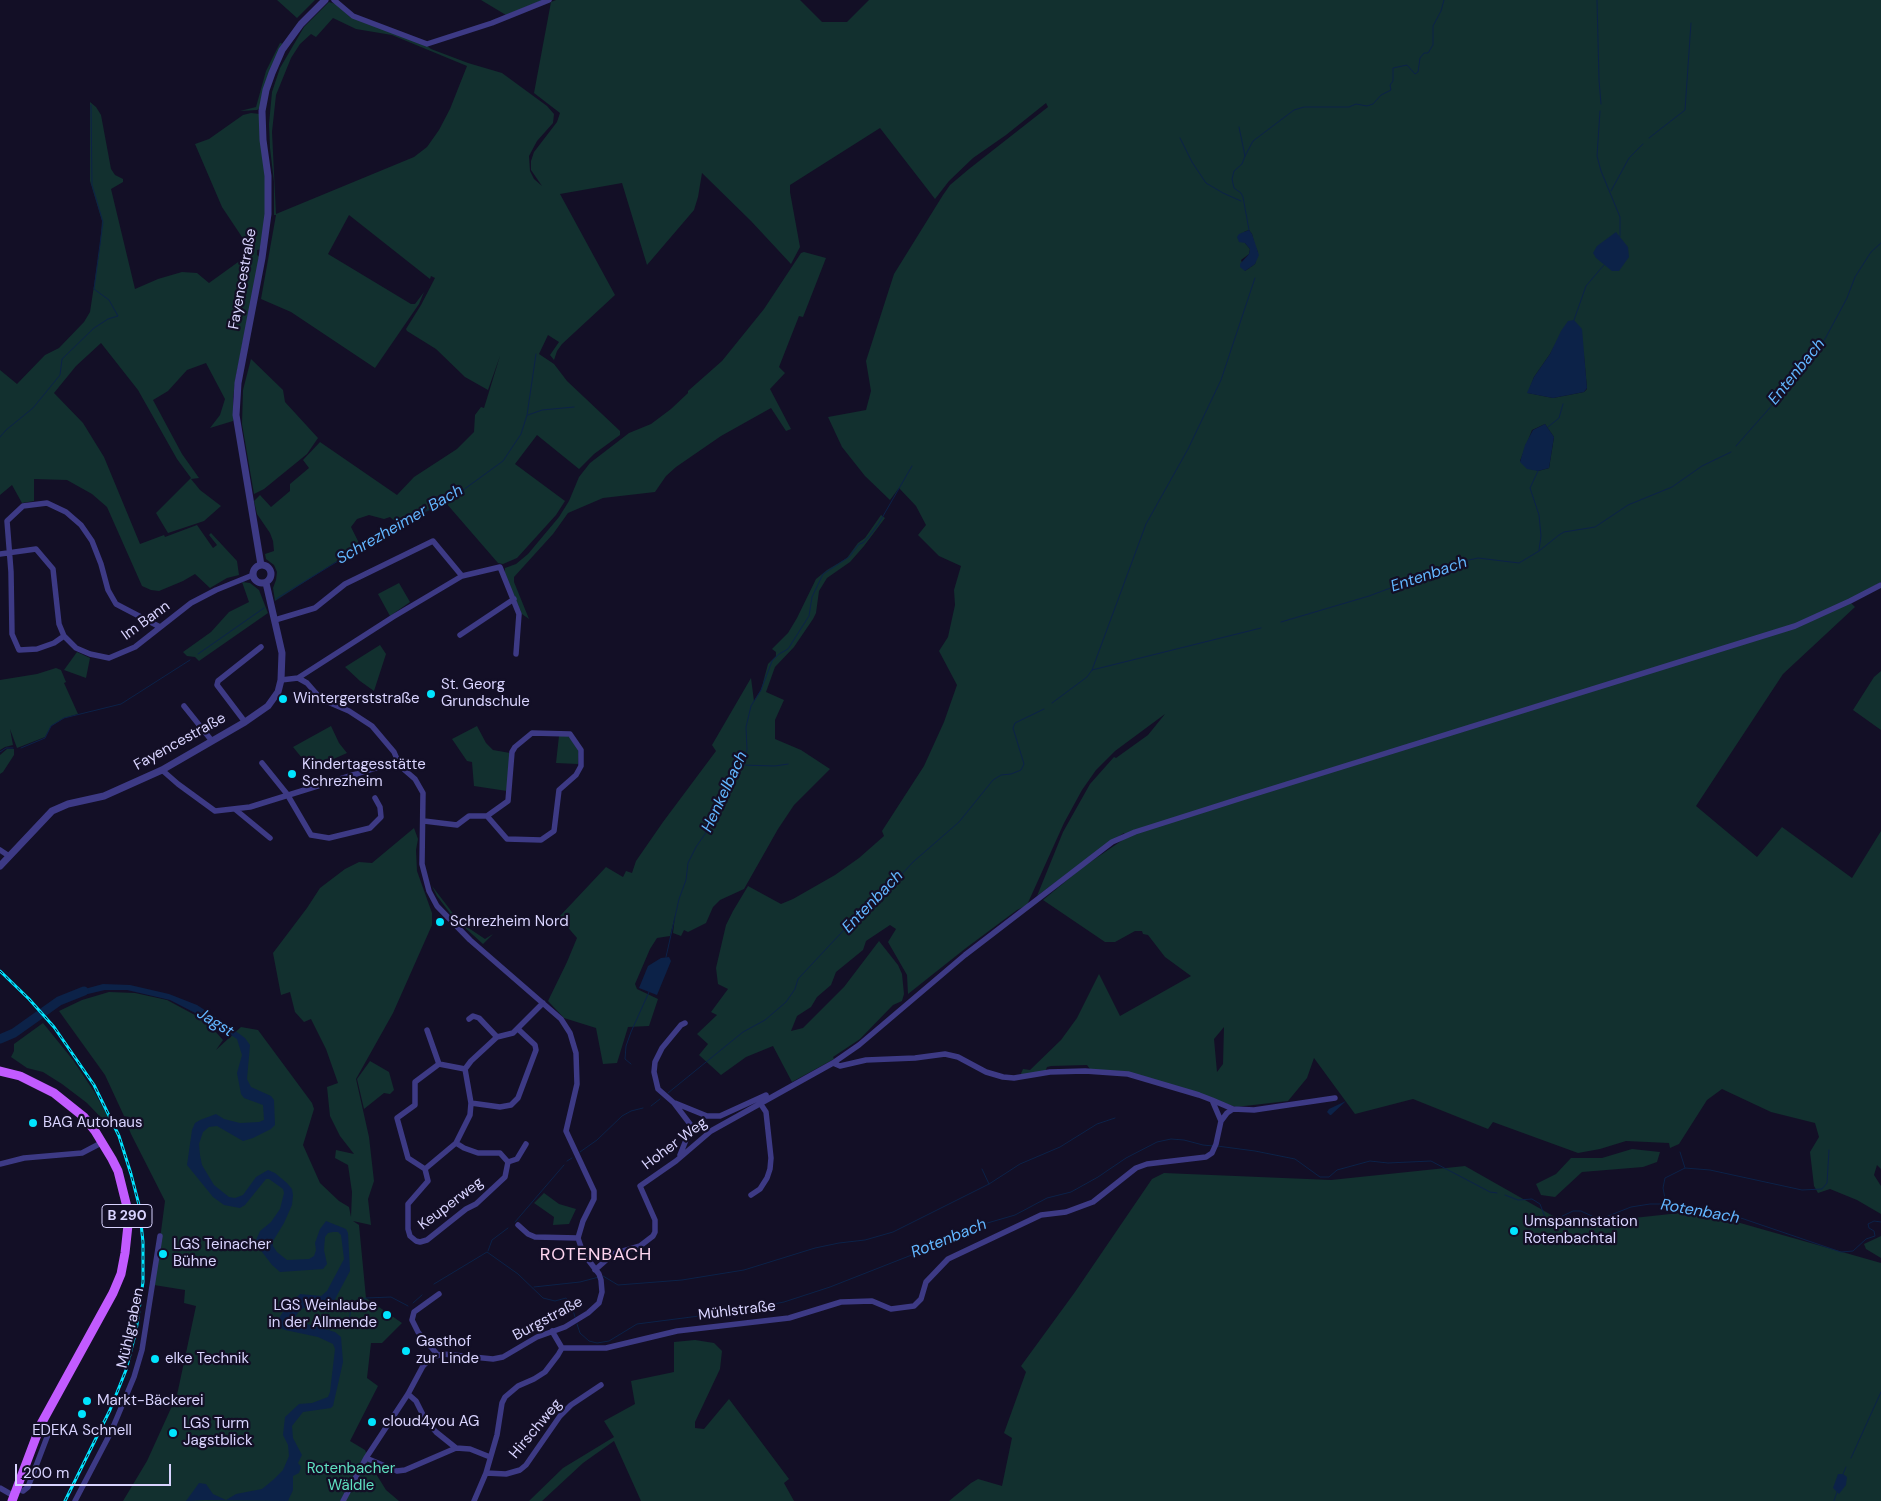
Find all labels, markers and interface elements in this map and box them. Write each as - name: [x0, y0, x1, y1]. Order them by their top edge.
- street label: Fayencestraße: [225, 227, 261, 331]
- water label: Entenbach: [1765, 335, 1829, 409]
- water label: Schrezheimer Bach: [333, 481, 467, 569]
- water label: Entenbach: [1388, 553, 1470, 597]
- street label: Im Bann: [118, 597, 174, 645]
- place label: St. Georg Grundschule: [441, 676, 530, 711]
- marker: St. Georg Grundschule: [425, 688, 437, 700]
- place label: Wintergerststraße: [293, 690, 420, 708]
- marker: Wintergerststraße: [277, 693, 289, 705]
- street label: Fayencestraße: [131, 709, 229, 775]
- water label: Henkelbach: [698, 749, 752, 835]
- place label: Kindertagesstätte Schrezheim: [302, 756, 426, 791]
- marker: Kindertagesstätte Schrezheim: [286, 768, 298, 780]
- water label: Entenbach: [839, 867, 907, 937]
- place label: Schrezheim Nord: [450, 913, 569, 931]
- marker: Schrezheim Nord: [434, 916, 446, 928]
- water label: Jagst: [193, 1004, 237, 1042]
- place label: BAG Autohaus: [43, 1114, 142, 1132]
- street label: Hoher Weg: [639, 1114, 711, 1174]
- marker: BAG Autohaus: [27, 1117, 39, 1129]
- street label: Keuperweg: [415, 1174, 487, 1234]
- water label: Rotenbach: [1659, 1196, 1741, 1228]
- road number: B 290: [102, 1204, 152, 1228]
- place label: Umspannstation Rotenbachtal: [1524, 1213, 1638, 1248]
- water label: Rotenbach: [908, 1215, 990, 1263]
- marker: Umspannstation Rotenbachtal: [1508, 1225, 1520, 1237]
- place label: LGS Teinacher Bühne: [173, 1236, 271, 1271]
- district label: ROTENBACH: [539, 1244, 653, 1266]
- marker: LGS Teinacher Bühne: [157, 1248, 169, 1260]
- street label: Mühlgraben: [114, 1286, 148, 1370]
- street label: Burgstraße: [510, 1293, 586, 1345]
- place label: LGS Weinlaube in der Allmende: [268, 1297, 377, 1332]
- street label: Mühlstraße: [697, 1297, 777, 1325]
- marker: LGS Weinlaube in der Allmende: [381, 1309, 393, 1321]
- place label: Gasthof zur Linde: [416, 1333, 479, 1368]
- marker: Gasthof zur Linde: [400, 1345, 412, 1357]
- place label: elke Technik: [165, 1350, 249, 1368]
- marker: elke Technik: [149, 1353, 161, 1365]
- place label: Markt-Bäckerei: [97, 1392, 204, 1410]
- marker: Markt-Bäckerei: [81, 1395, 93, 1407]
- street label: Hirschweg: [506, 1396, 566, 1462]
- marker: EDEKA Schnell: [76, 1408, 88, 1420]
- place label: cloud4you AG: [382, 1413, 479, 1431]
- place label: LGS Turm Jagstblick: [183, 1415, 253, 1450]
- marker: cloud4you AG: [366, 1416, 378, 1428]
- place label: EDEKA Schnell: [32, 1422, 132, 1440]
- marker: LGS Turm Jagstblick: [167, 1427, 179, 1439]
- scale bar: [18, 1454, 174, 1486]
- park label: Rotenbacher Wäldle: [307, 1460, 395, 1495]
- text: 200 m: [23, 1463, 69, 1483]

